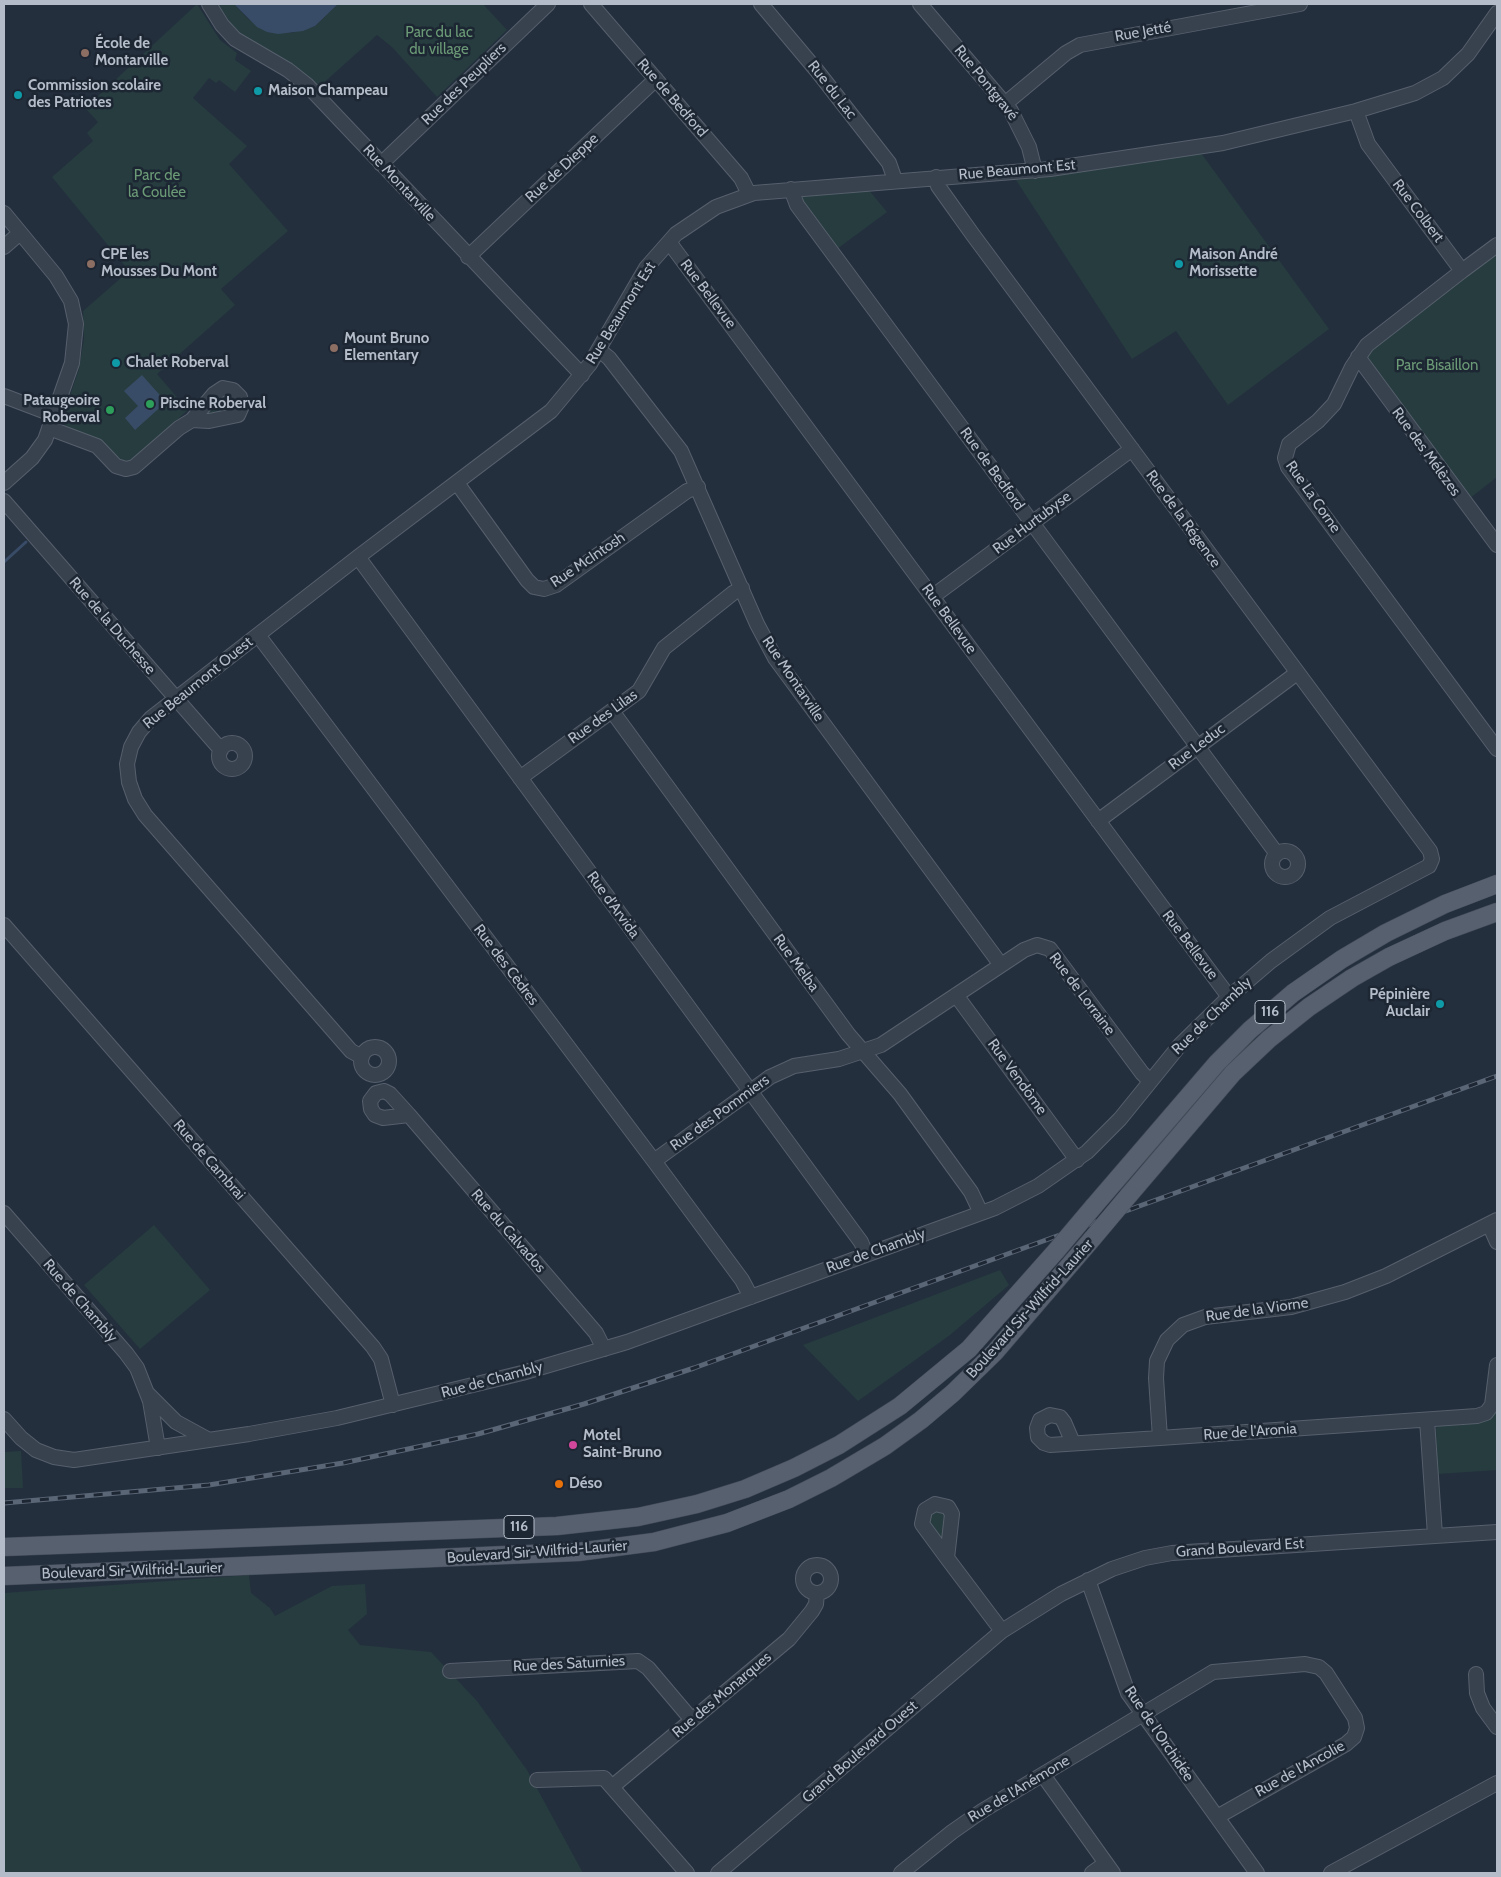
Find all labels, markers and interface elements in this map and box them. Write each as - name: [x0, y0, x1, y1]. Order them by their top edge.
- street label: Rue Jetté: [1113, 18, 1173, 46]
- park label: Parc du lac du village: [405, 24, 473, 59]
- place label: École de Montarville: [95, 35, 168, 70]
- street label: Rue des Peupliers: [418, 39, 510, 129]
- street label: Rue Pontgravé: [950, 42, 1022, 124]
- marker: École de Montarville: [79, 47, 91, 59]
- street label: Rue de Bedford: [633, 55, 711, 141]
- street label: Rue du Lac: [804, 57, 860, 123]
- place label: Commission scolaire des Patriotes: [28, 77, 161, 112]
- place label: Maison Champeau: [268, 82, 388, 100]
- marker: Maison Champeau: [252, 85, 264, 97]
- marker: Commission scolaire des Patriotes: [12, 89, 24, 101]
- street label: Rue de Dieppe: [522, 130, 602, 206]
- street label: Rue Montarville: [359, 141, 439, 225]
- street label: Rue Beaumont Est: [958, 156, 1076, 184]
- park label: Parc de la Coulée: [128, 167, 186, 202]
- street label: Rue Colbert: [1388, 176, 1448, 246]
- place label: CPE les Mousses Du Mont: [101, 246, 217, 281]
- place label: Maison André Morissette: [1189, 246, 1278, 281]
- street label: Rue Bellevue: [676, 256, 740, 332]
- marker: CPE les Mousses Du Mont: [85, 258, 97, 270]
- marker: Maison André Morissette: [1173, 258, 1185, 270]
- street label: Rue Beaumont Est: [582, 259, 660, 367]
- place label: Mount Bruno Elementary: [344, 330, 429, 365]
- marker: Mount Bruno Elementary: [328, 342, 340, 354]
- place label: Chalet Roberval: [126, 354, 229, 372]
- marker: Chalet Roberval: [110, 357, 122, 369]
- park label: Parc Bisaillon: [1396, 357, 1478, 375]
- place label: Pataugeoire Roberval: [23, 392, 100, 427]
- place label: Piscine Roberval: [160, 395, 266, 413]
- marker: Piscine Roberval: [144, 398, 156, 410]
- marker: Pataugeoire Roberval: [104, 404, 116, 416]
- street label: Rue des Mélèzes: [1388, 404, 1464, 500]
- street label: Rue de Bedford: [956, 424, 1028, 514]
- street label: Rue La Corne: [1282, 457, 1344, 537]
- street label: Rue de la Régence: [1142, 467, 1224, 571]
- street label: Rue Hurtubyse: [989, 488, 1075, 558]
- street label: Rue McIntosh: [547, 528, 629, 592]
- street label: Rue de la Duchesse: [65, 574, 159, 678]
- street label: Rue Bellevue: [918, 581, 980, 657]
- street label: Rue Beaumont Ouest: [140, 633, 256, 733]
- street label: Rue Montarville: [758, 633, 828, 725]
- street label: Rue des Lilas: [565, 686, 641, 748]
- street label: Rue Leduc: [1165, 720, 1229, 774]
- street label: Rue d'Arvida: [583, 868, 643, 942]
- street label: Rue Bellevue: [1158, 907, 1222, 983]
- street label: Rue des Cèdres: [470, 921, 542, 1009]
- street label: Rue Melba: [769, 931, 823, 995]
- street label: Rue de Lorraine: [1045, 949, 1119, 1039]
- street label: Rue de Chambly: [1168, 973, 1256, 1059]
- place label: Pépinière Auclair: [1369, 986, 1430, 1021]
- marker: Pépinière Auclair: [1434, 998, 1446, 1010]
- road number: 116: [1255, 1000, 1285, 1024]
- street label: Rue Vendôme: [983, 1036, 1051, 1118]
- street label: Rue des Pommiers: [667, 1071, 773, 1155]
- street label: Rue de Cambrai: [169, 1116, 249, 1204]
- street label: Rue du Calvados: [467, 1186, 549, 1276]
- street label: Rue de Chambly: [824, 1225, 928, 1277]
- street label: Boulevard Sir-Wilfrid-Laurier: [963, 1236, 1097, 1382]
- street label: Rue de Chambly: [39, 1256, 121, 1346]
- street label: Rue de la Viorne: [1205, 1294, 1309, 1326]
- street label: Rue de Chambly: [439, 1358, 545, 1402]
- street label: Rue de l'Aronia: [1203, 1420, 1297, 1444]
- place label: Motel Saint-Bruno: [583, 1427, 662, 1462]
- marker: Motel Saint-Bruno: [567, 1439, 579, 1451]
- place label: Déso: [569, 1475, 602, 1493]
- marker: Déso: [553, 1478, 565, 1490]
- road number: 116: [504, 1515, 534, 1538]
- street label: Grand Boulevard Est: [1175, 1535, 1305, 1561]
- street label: Boulevard Sir-Wilfrid-Laurier: [446, 1537, 628, 1567]
- street label: Boulevard Sir-Wilfrid-Laurier: [41, 1559, 223, 1583]
- street label: Rue des Monarques: [669, 1648, 775, 1742]
- street label: Rue des Saturnies: [512, 1652, 626, 1676]
- street label: Rue de l'Orchidée: [1121, 1683, 1197, 1785]
- street label: Grand Boulevard Ouest: [799, 1697, 921, 1807]
- street label: Rue de l'Ancolie: [1252, 1737, 1348, 1801]
- street label: Rue de l'Anémone: [965, 1752, 1073, 1826]

